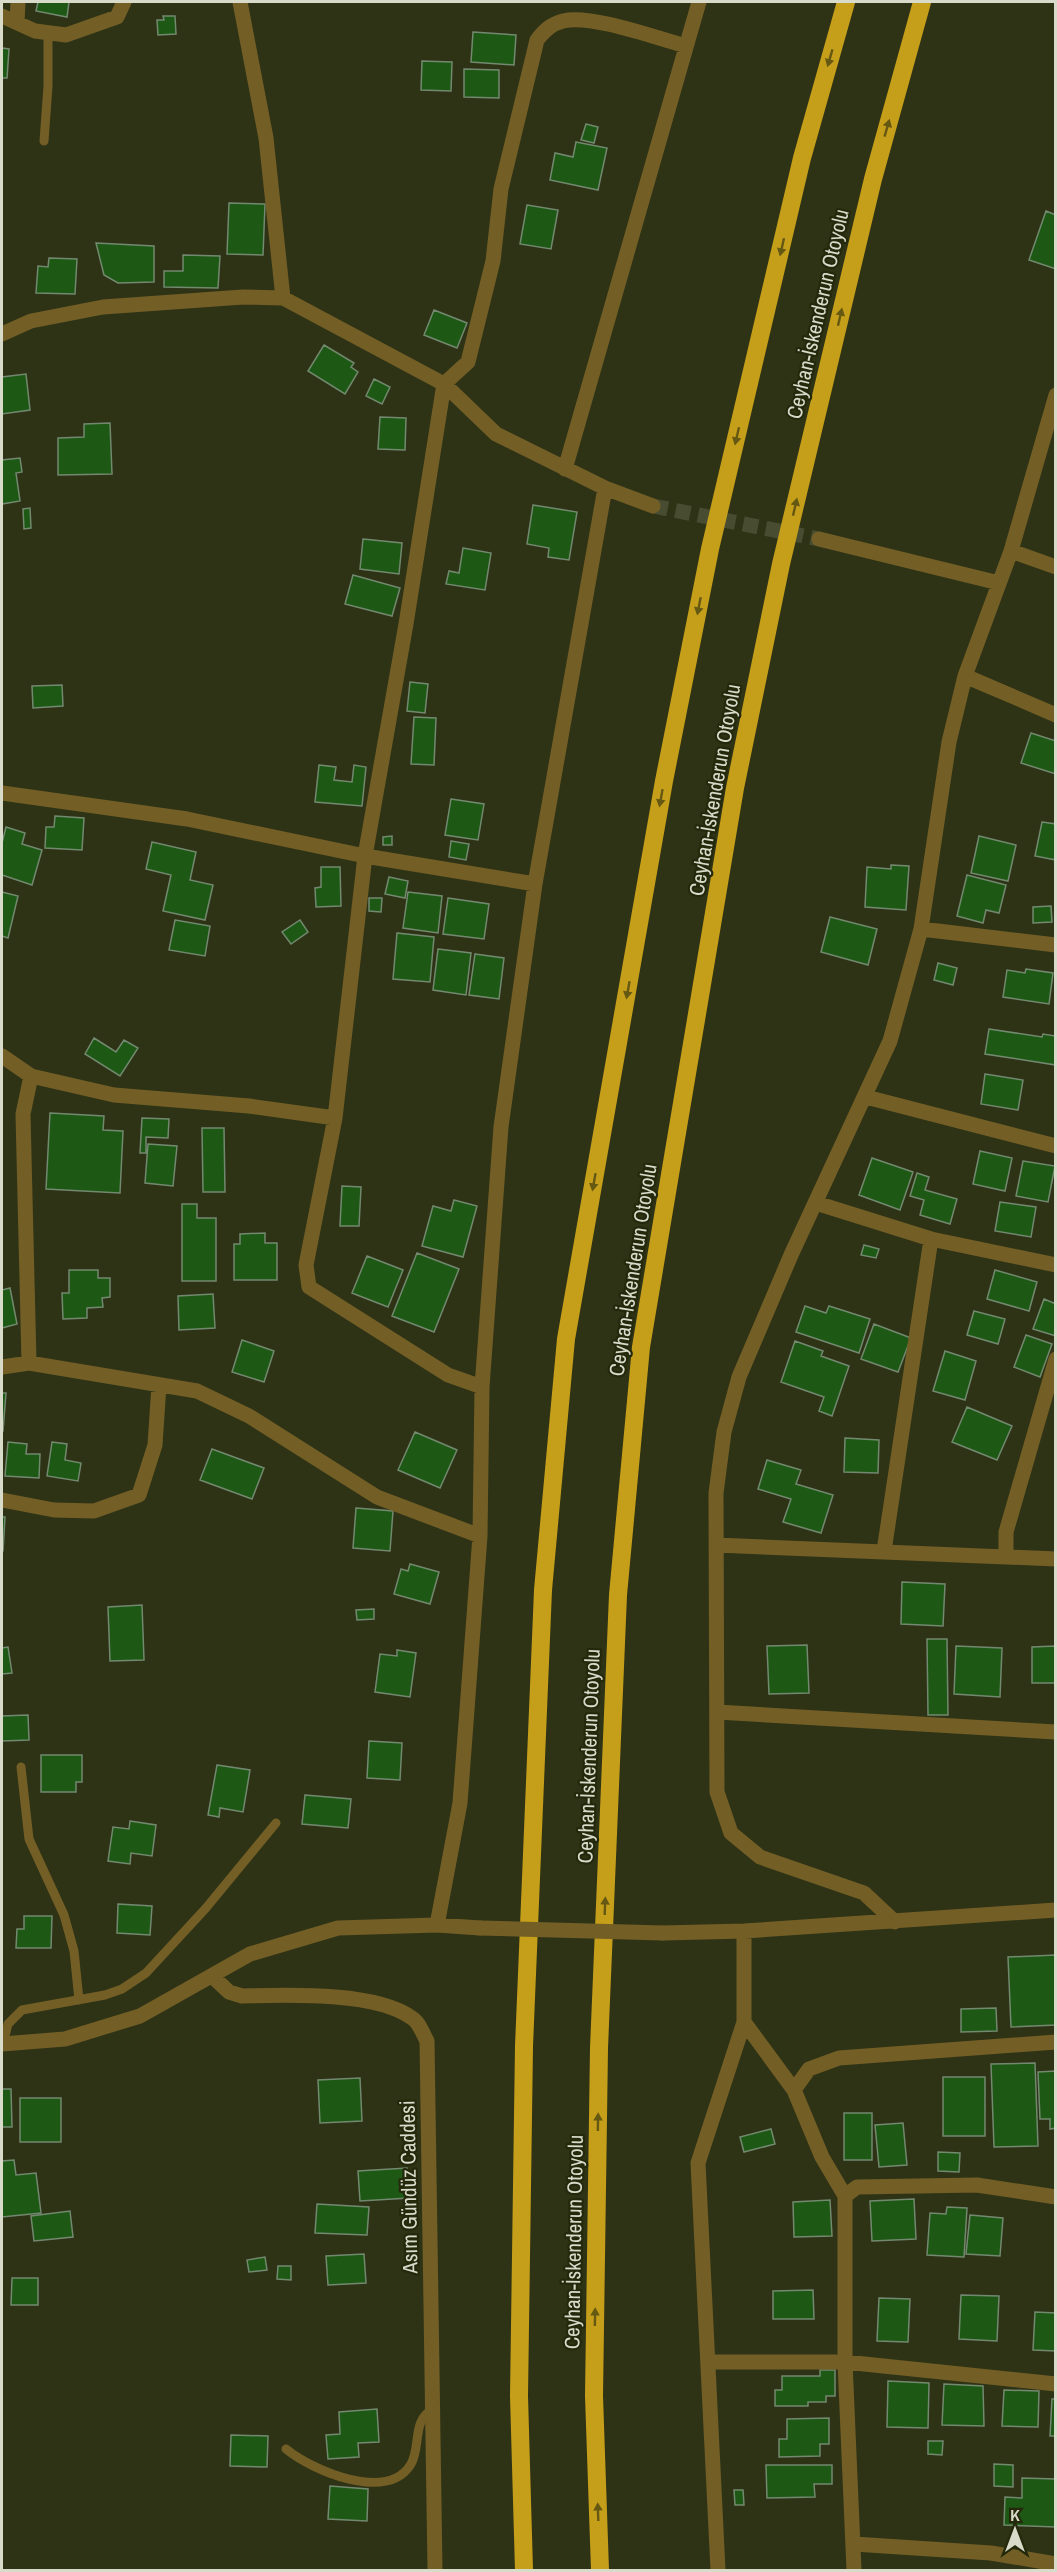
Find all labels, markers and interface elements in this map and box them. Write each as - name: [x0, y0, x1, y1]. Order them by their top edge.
- one-way arrow: [825, 49, 835, 67]
- one-way arrow: [883, 119, 892, 137]
- street label: Ceyhan-İskenderun Otoyolu: [779, 206, 856, 422]
- one-way arrow: [776, 237, 786, 256]
- one-way arrow: [836, 308, 845, 327]
- one-way arrow: [731, 427, 741, 446]
- one-way arrow: [791, 497, 800, 516]
- one-way arrow: [694, 597, 703, 616]
- street label: Ceyhan-İskenderun Otoyolu: [682, 682, 747, 898]
- one-way arrow: [656, 788, 665, 807]
- one-way arrow: [623, 981, 632, 1000]
- street label: Ceyhan-İskenderun Otoyolu: [601, 1162, 664, 1378]
- one-way arrow: [589, 1173, 598, 1192]
- street label: Ceyhan-İskenderun Otoyolu: [570, 1648, 607, 1864]
- one-way arrow: [601, 1897, 610, 1916]
- street label: Asım Gündüz Caddesi: [392, 2100, 425, 2275]
- one-way arrow: [593, 2113, 603, 2132]
- street label: Ceyhan-İskenderun Otoyolu: [557, 2135, 590, 2349]
- one-way arrow: [590, 2308, 600, 2327]
- north arrow: [985, 2500, 1045, 2560]
- one-way arrow: [593, 2503, 602, 2522]
- text: K: [1010, 2504, 1020, 2526]

